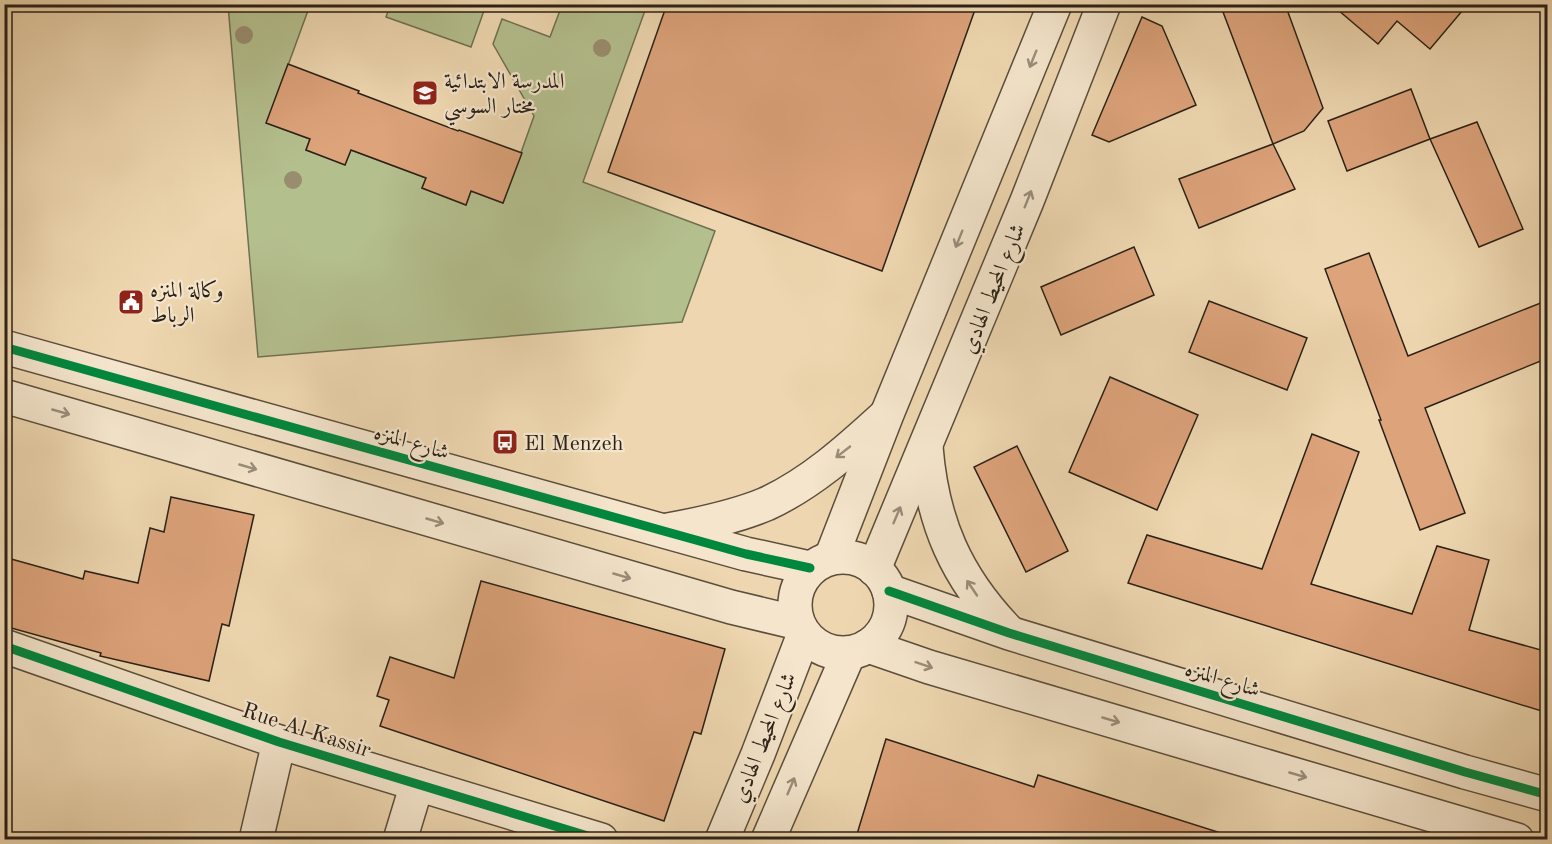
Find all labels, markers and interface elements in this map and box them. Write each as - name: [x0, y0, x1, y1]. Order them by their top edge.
- one-way arrow: [1027, 49, 1038, 67]
- place label: المدرسة الابتدائية مختار السوسي: [444, 71, 565, 126]
- school or university icon: المدرسة الابتدائية مختار السوسي: [410, 78, 440, 108]
- one-way arrow: [1023, 191, 1034, 209]
- street label: شارع المحيط الهادي: [957, 220, 1035, 359]
- one-way arrow: [953, 230, 964, 248]
- place label: وكالة المنزه الرباط: [150, 279, 224, 328]
- public building icon: وكالة المنزه الرباط: [116, 287, 146, 317]
- one-way arrow: [51, 407, 70, 419]
- street label: شارع المنزه: [370, 422, 452, 470]
- bus stop icon: El Menzeh: [490, 427, 520, 457]
- place label: El Menzeh: [524, 433, 624, 455]
- one-way arrow: [835, 446, 851, 459]
- one-way arrow: [238, 462, 257, 473]
- one-way arrow: [892, 507, 903, 525]
- one-way arrow: [425, 516, 444, 527]
- one-way arrow: [613, 570, 632, 582]
- one-way arrow: [966, 580, 978, 596]
- street label: شارع المنزه: [1181, 658, 1263, 707]
- one-way arrow: [914, 661, 933, 672]
- street label: شارع المحيط الهادي: [728, 669, 806, 808]
- street label: Rue Al Kassir: [239, 700, 374, 762]
- one-way arrow: [1101, 715, 1120, 726]
- one-way arrow: [1288, 770, 1307, 781]
- one-way arrow: [786, 777, 797, 795]

